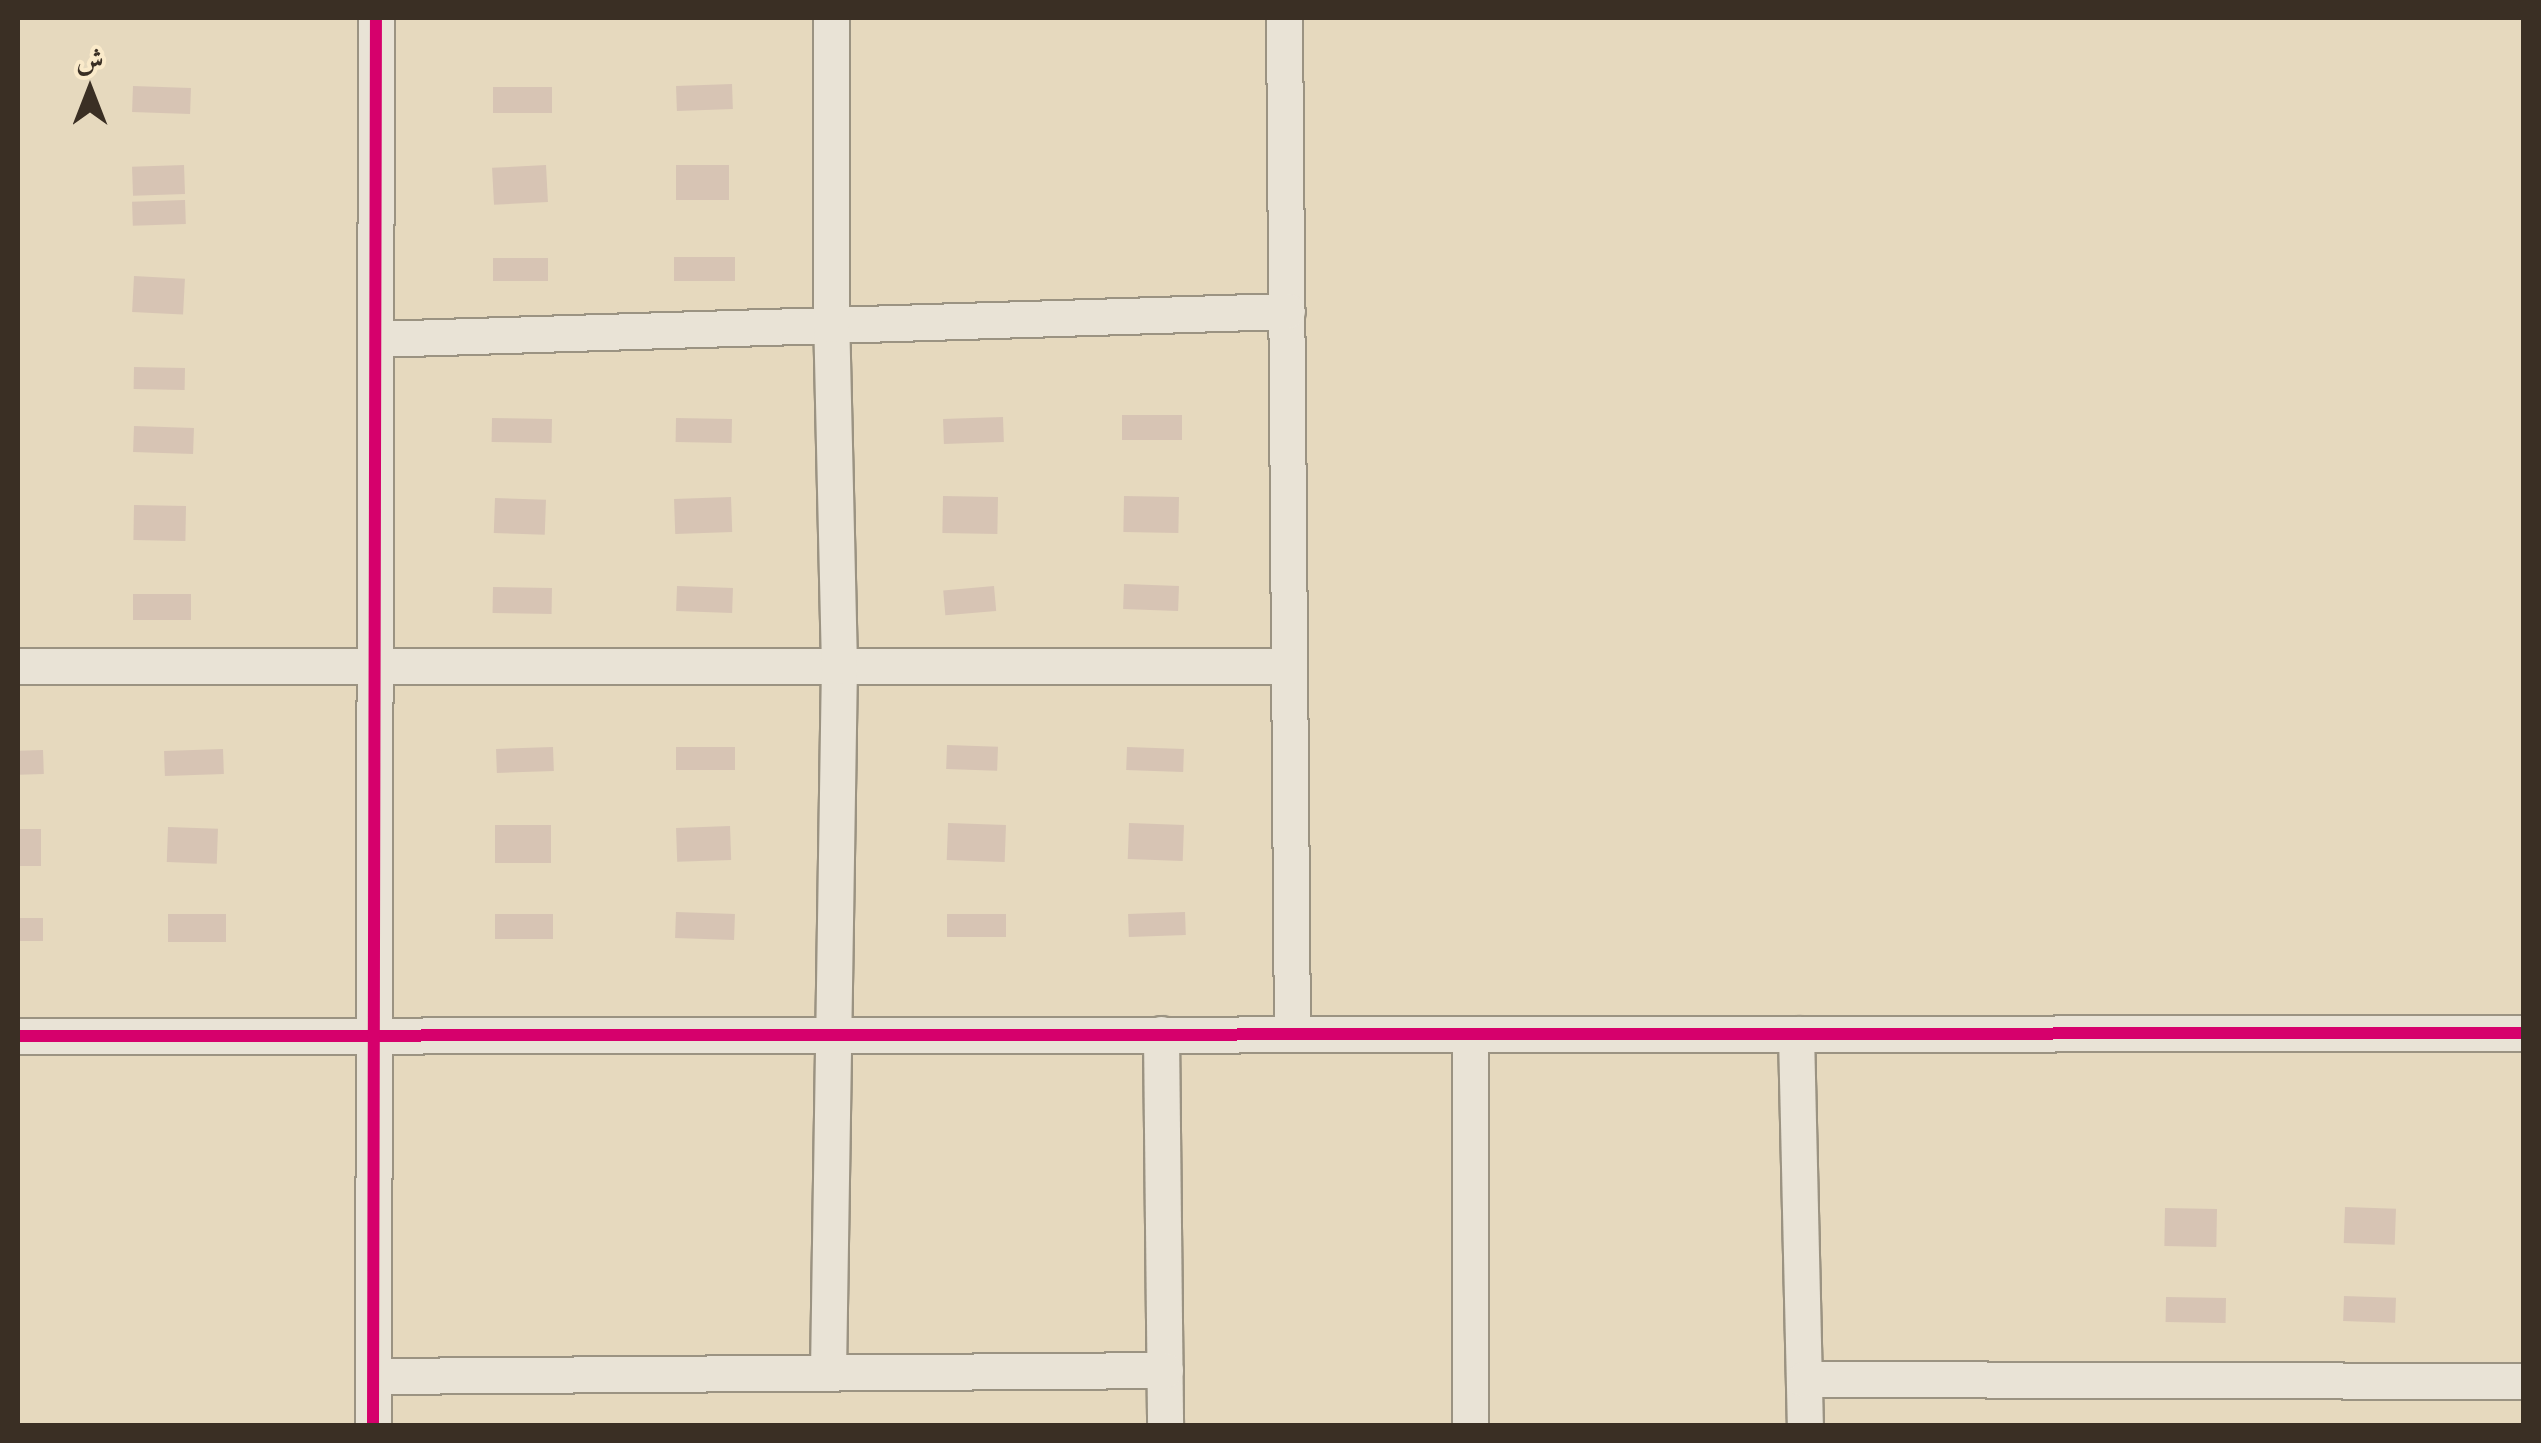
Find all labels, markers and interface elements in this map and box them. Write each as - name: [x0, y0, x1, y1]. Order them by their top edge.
- north arrow: [40, 40, 140, 140]
- text: ش: [76, 42, 104, 77]

